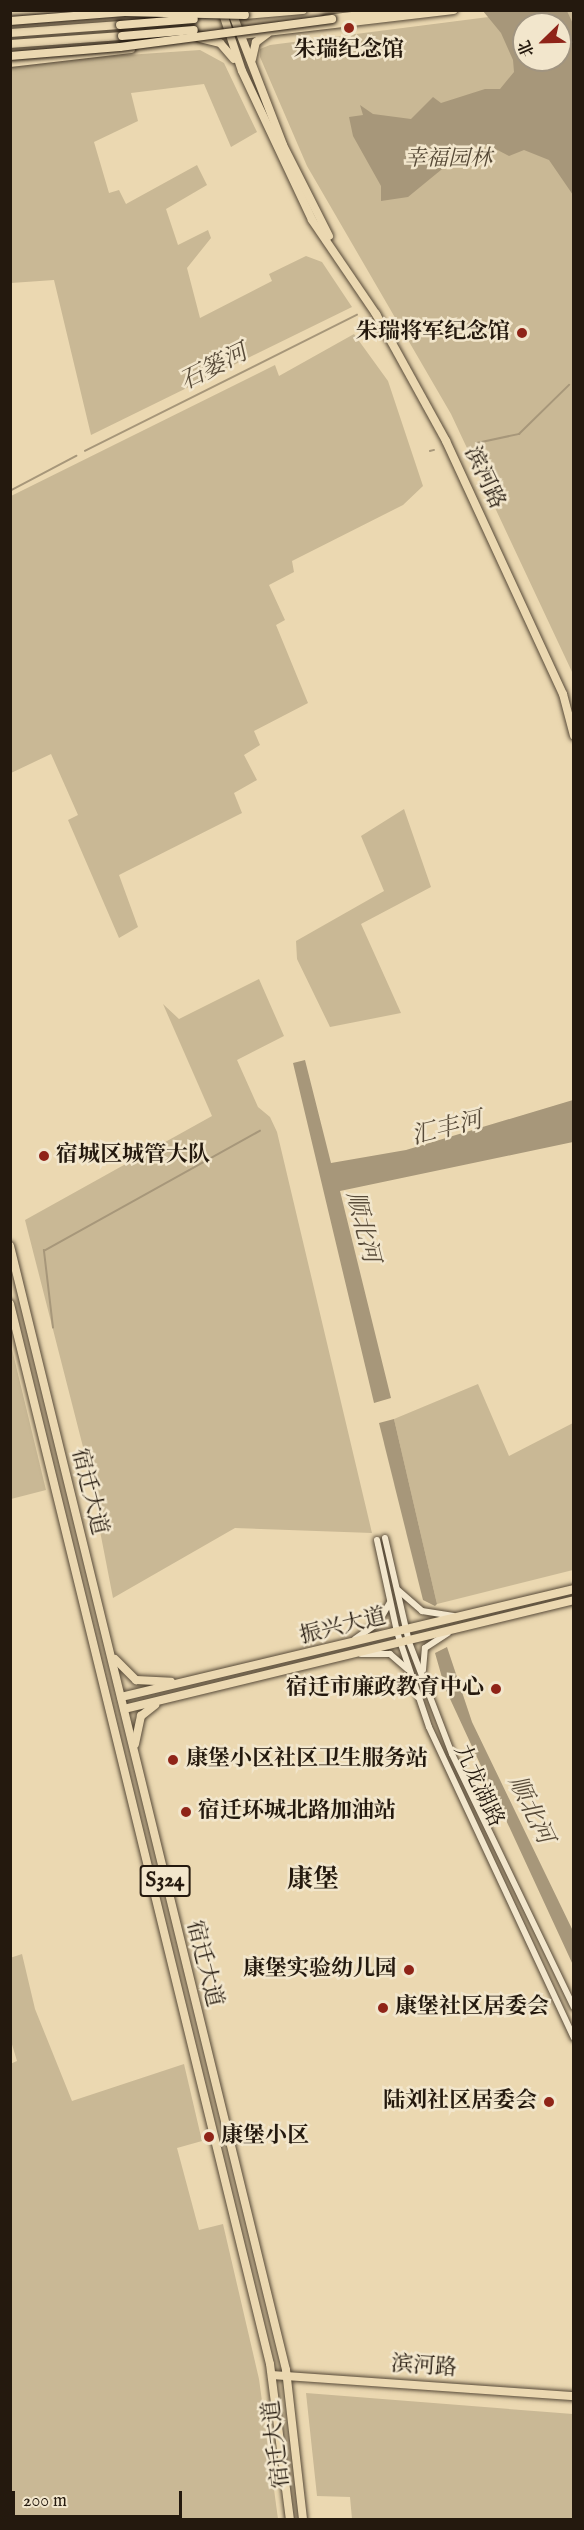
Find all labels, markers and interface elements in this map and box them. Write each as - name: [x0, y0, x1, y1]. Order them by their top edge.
- north arrow: [512, 12, 572, 72]
- marker: 朱瑞纪念馆: [342, 21, 356, 35]
- text: 北: [515, 37, 540, 60]
- place label: 朱瑞纪念馆: [294, 38, 404, 64]
- park label: 幸福园林: [404, 147, 492, 173]
- place label: 朱瑞将军纪念馆: [356, 320, 510, 346]
- marker: 朱瑞将军纪念馆: [515, 326, 529, 340]
- water label: 石篓河: [175, 339, 253, 397]
- street label: 滨河路: [458, 443, 510, 513]
- water label: 汇丰河: [409, 1106, 485, 1152]
- place label: 宿城区城管大队: [56, 1143, 210, 1169]
- marker: 宿城区城管大队: [37, 1149, 51, 1163]
- water label: 顺北河: [339, 1189, 385, 1265]
- street label: 宿迁大道: [66, 1446, 112, 1538]
- street label: 振兴大道: [297, 1604, 389, 1650]
- place label: 宿迁市廉政教育中心: [286, 1676, 484, 1702]
- marker: 宿迁市廉政教育中心: [489, 1682, 503, 1696]
- street label: 九龙湖路: [447, 1741, 509, 1831]
- place label: 康堡小区社区卫生服务站: [186, 1747, 428, 1773]
- marker: 康堡小区社区卫生服务站: [164, 1751, 182, 1769]
- water label: 顺北河: [501, 1771, 559, 1849]
- place label: 宿迁环城北路加油站: [198, 1799, 396, 1825]
- marker: 宿迁环城北路加油站: [179, 1805, 193, 1819]
- road number: S324: [140, 1863, 190, 1899]
- district label: 康堡: [287, 1864, 339, 1896]
- street label: 宿迁大道: [181, 1918, 227, 2010]
- place label: 康堡实验幼儿园: [243, 1957, 397, 1983]
- marker: 康堡实验幼儿园: [402, 1963, 416, 1977]
- place label: 康堡社区居委会: [395, 1995, 549, 2021]
- marker: 康堡社区居委会: [376, 2001, 390, 2015]
- place label: 陆刘社区居委会: [383, 2089, 537, 2115]
- marker: 陆刘社区居委会: [542, 2095, 556, 2109]
- place label: 康堡小区: [221, 2124, 309, 2150]
- marker: 康堡小区: [202, 2130, 216, 2144]
- street label: 滨河路: [390, 2352, 458, 2382]
- street label: 宿迁大道: [259, 2399, 295, 2489]
- scale bar: [15, 2479, 184, 2517]
- text: 200 m: [23, 2490, 67, 2513]

